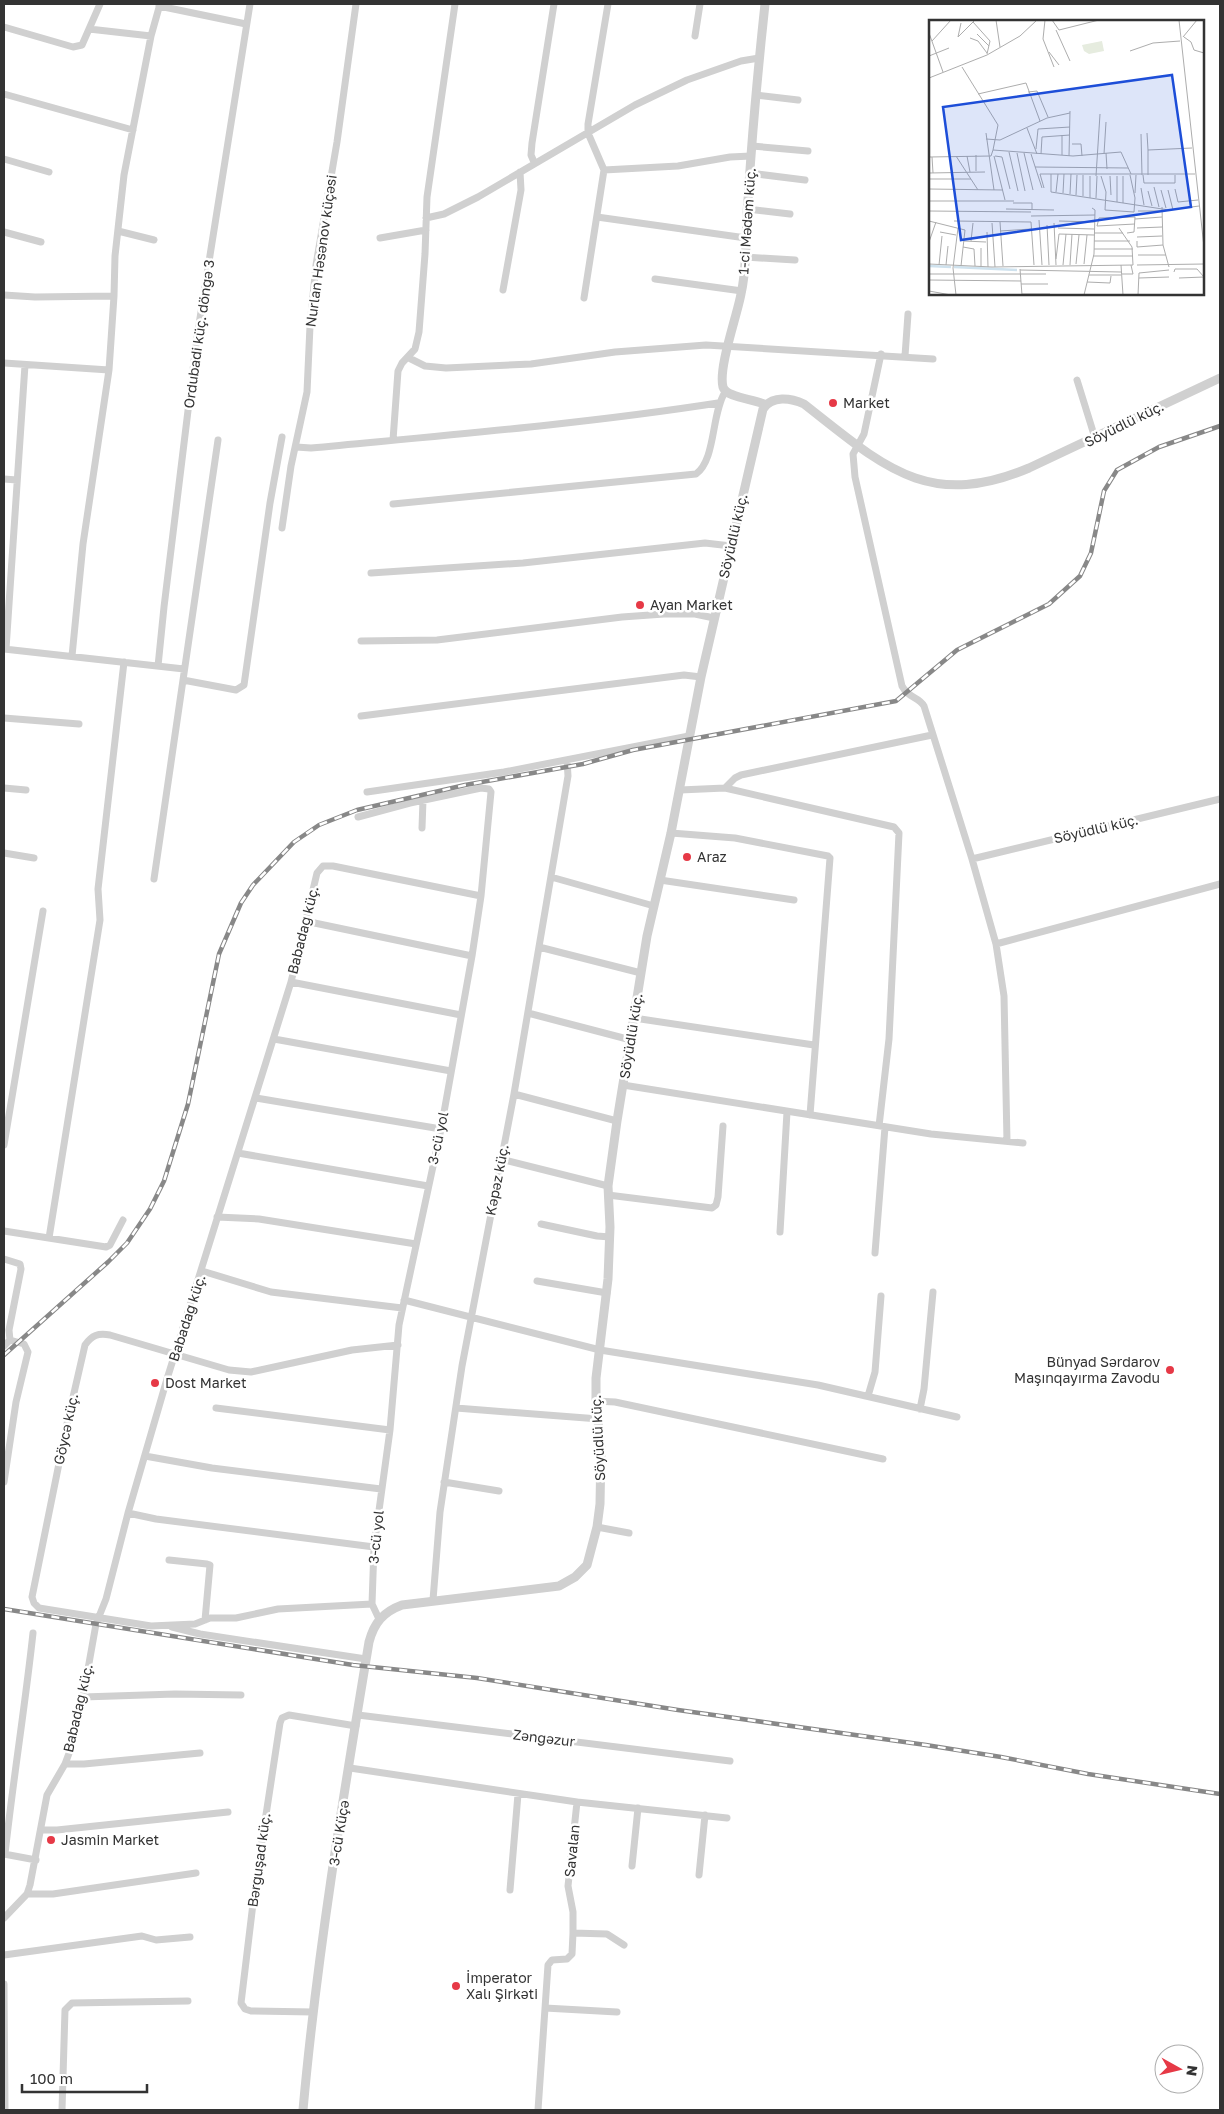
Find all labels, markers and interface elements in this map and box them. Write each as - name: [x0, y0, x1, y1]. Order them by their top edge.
- inset map: [929, 20, 1204, 295]
- street label: 1-ci Mədəm küç.: [734, 167, 759, 275]
- street label: Nurlan Həsənov küçəsi: [301, 174, 340, 328]
- street label: Ordubadi küç. döngə 3: [180, 258, 217, 410]
- place label: Market: [843, 394, 890, 411]
- marker: Market: [827, 397, 839, 409]
- street label: Söyüdlü küç.: [1081, 397, 1166, 450]
- street label: Söyüdlü küç.: [715, 492, 751, 580]
- place label: Ayan Market: [650, 596, 733, 613]
- marker: Ayan Market: [634, 599, 646, 611]
- street label: Söyüdlü küç.: [1052, 811, 1140, 847]
- place label: Araz: [697, 848, 727, 865]
- marker: Araz: [681, 851, 693, 863]
- street label: Babadağ küç.: [283, 884, 322, 976]
- street label: Söyüdlü küç.: [615, 992, 646, 1080]
- street label: 3-cü yol: [424, 1110, 451, 1166]
- street label: Kəpəz küç.: [481, 1143, 512, 1217]
- street label: Babadağ küç.: [164, 1272, 209, 1363]
- place label: Bünyad Sərdarov Maşınqayırma Zavodu: [1014, 1353, 1160, 1386]
- marker: Bünyad Sərdarov Maşınqayırma Zavodu: [1164, 1364, 1176, 1376]
- place label: Dost Market: [165, 1374, 246, 1391]
- marker: Dost Market: [149, 1377, 161, 1389]
- street label: Göycə küç.: [50, 1392, 81, 1466]
- street label: Söyüdlü küç.: [587, 1394, 608, 1482]
- street label: 3-cü yol: [364, 1509, 387, 1564]
- street label: Babadağ küç.: [59, 1662, 96, 1754]
- street label: Zəngəzur: [512, 1725, 577, 1750]
- street label: 3-cü Küçə: [325, 1799, 352, 1867]
- street label: Bərguşad küç.: [243, 1812, 274, 1908]
- street label: Savalan: [560, 1824, 583, 1878]
- place label: Jasmin Market: [61, 1831, 159, 1848]
- marker: Jasmin Market: [45, 1834, 57, 1846]
- place label: İmperator Xalı Şirkəti: [466, 1969, 538, 2002]
- marker: İmperator Xalı Şirkəti: [450, 1980, 462, 1992]
- north arrow: [1154, 2044, 1204, 2094]
- scale bar: [22, 2062, 148, 2094]
- text: N: [1183, 2064, 1202, 2077]
- text: 100 m: [30, 2069, 73, 2087]

